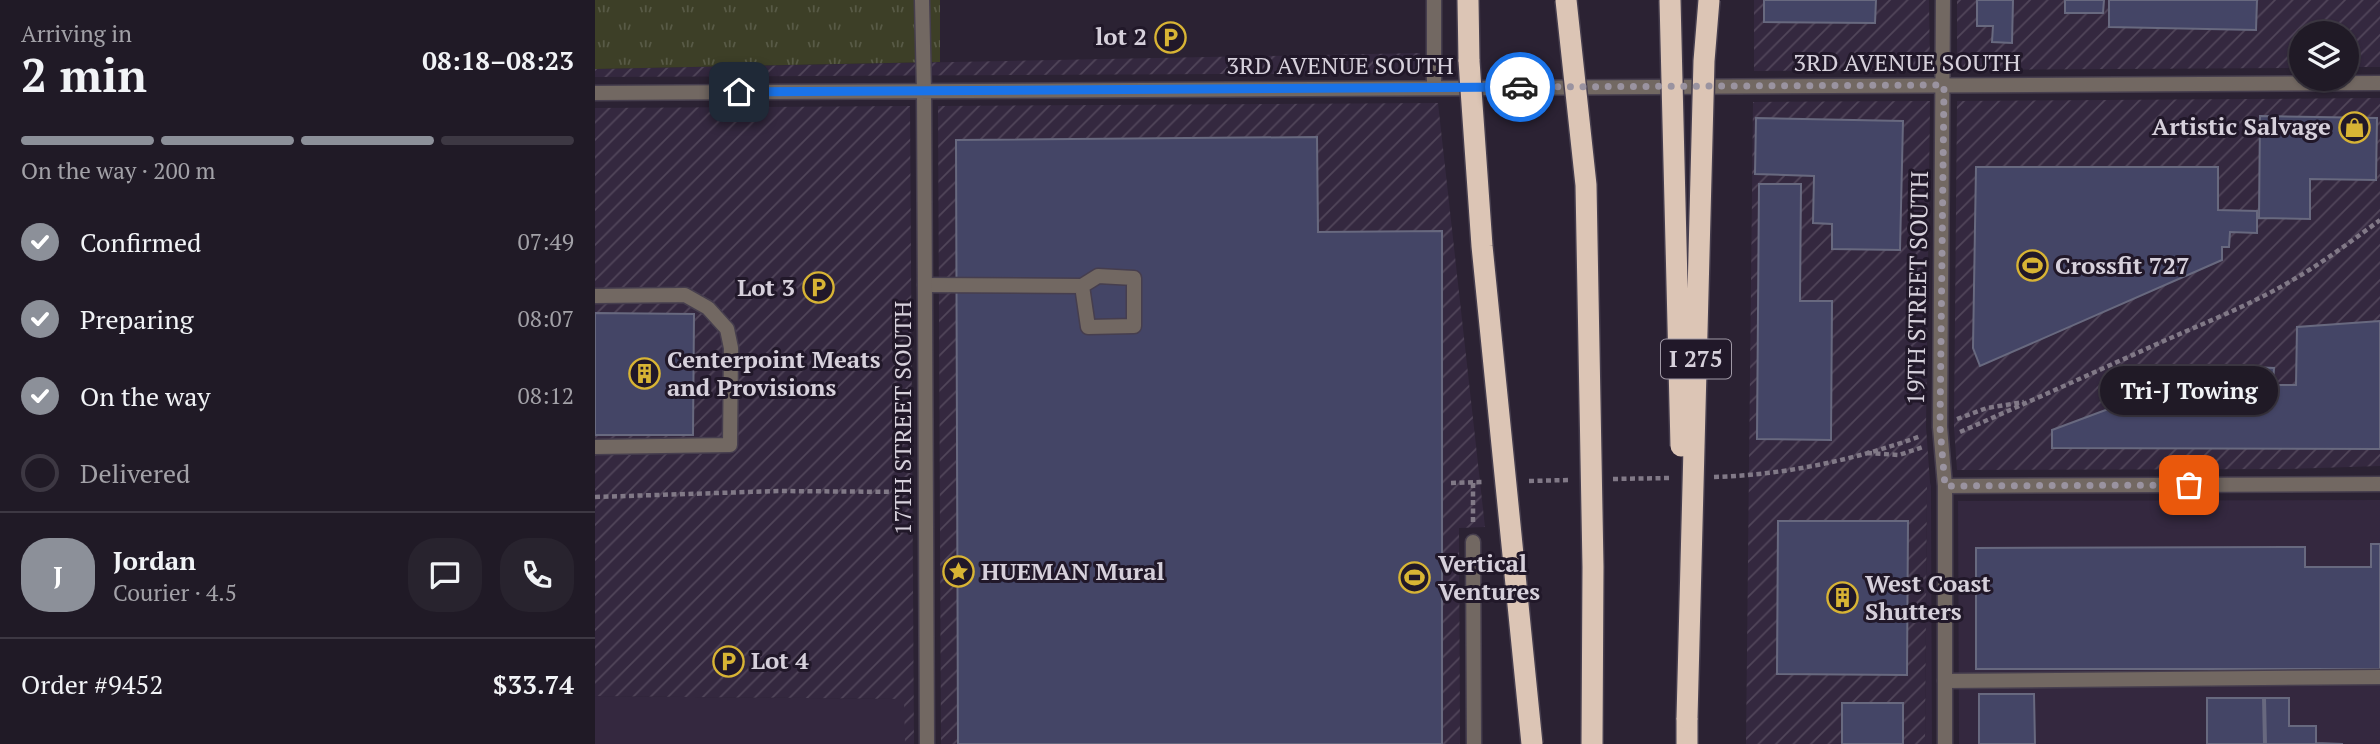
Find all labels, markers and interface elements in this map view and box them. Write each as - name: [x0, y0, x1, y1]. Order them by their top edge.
- text: Arriving in: [21, 18, 132, 49]
- place label: lot 2: [1095, 20, 1147, 52]
- parking icon: lot 2: [1153, 20, 1187, 54]
- map controls: [2289, 21, 2359, 91]
- button: layers: [2289, 21, 2359, 91]
- text: 08:18–08:23: [422, 43, 574, 77]
- text: 2 min: [21, 44, 147, 105]
- street label: 3RD AVENUE SOUTH: [1793, 46, 2021, 78]
- street label: 3RD AVENUE SOUTH: [1226, 49, 1454, 81]
- courier: [1485, 52, 1555, 122]
- pin: [709, 62, 769, 122]
- icon: car: [1501, 68, 1539, 106]
- icon: home: [720, 73, 758, 111]
- place label: Artistic Salvage: [2152, 110, 2331, 142]
- shop icon: Artistic Salvage: [2337, 110, 2371, 144]
- text: On the way · 200 m: [21, 155, 215, 186]
- street label: 19TH STREET SOUTH: [1899, 170, 1935, 405]
- icon: check: [21, 223, 59, 261]
- text: Confirmed: [80, 225, 201, 259]
- text: 07:49: [517, 226, 574, 257]
- sports icon: Crossfit 727: [2015, 249, 2049, 283]
- place label: Crossfit 727: [2055, 249, 2190, 281]
- place label: Lot 3: [737, 271, 795, 303]
- parking icon: Lot 3: [801, 271, 835, 305]
- icon: check: [21, 300, 59, 338]
- street label: 17TH STREET SOUTH: [886, 301, 918, 535]
- text: Preparing: [80, 302, 193, 336]
- text: 08:07: [517, 303, 574, 334]
- road number: I 275: [1661, 340, 1731, 378]
- place label: Centerpoint Meats and Provisions: [667, 343, 881, 403]
- building icon: Centerpoint Meats and Provisions: [627, 357, 661, 391]
- callout: Tri-J Towing: [2100, 366, 2278, 415]
- text: Tri-J Towing: [2120, 375, 2258, 406]
- icon: check: [21, 377, 59, 415]
- text: On the way: [80, 379, 211, 413]
- text: 08:12: [517, 380, 574, 411]
- pin: [2159, 455, 2219, 515]
- text: Delivered: [80, 456, 190, 490]
- icon: bag: [2170, 466, 2208, 504]
- button: chat: [408, 538, 482, 612]
- button: phone: [500, 538, 574, 612]
- text: Jordan: [113, 543, 196, 577]
- place label: Vertical Ventures: [1438, 547, 1540, 607]
- place icon: HUEMAN Mural: [941, 555, 975, 589]
- place label: HUEMAN Mural: [981, 555, 1165, 587]
- text: J: [53, 558, 63, 592]
- sports icon: Vertical Ventures: [1398, 561, 1432, 595]
- place label: West Coast Shutters: [1865, 567, 1991, 627]
- text: Courier · 4.5: [113, 577, 237, 608]
- building icon: West Coast Shutters: [1825, 581, 1859, 615]
- parking icon: Lot 4: [711, 644, 745, 678]
- place label: Lot 4: [751, 644, 809, 676]
- text: Order #9452: [21, 667, 163, 701]
- text: $33.74: [493, 667, 574, 701]

